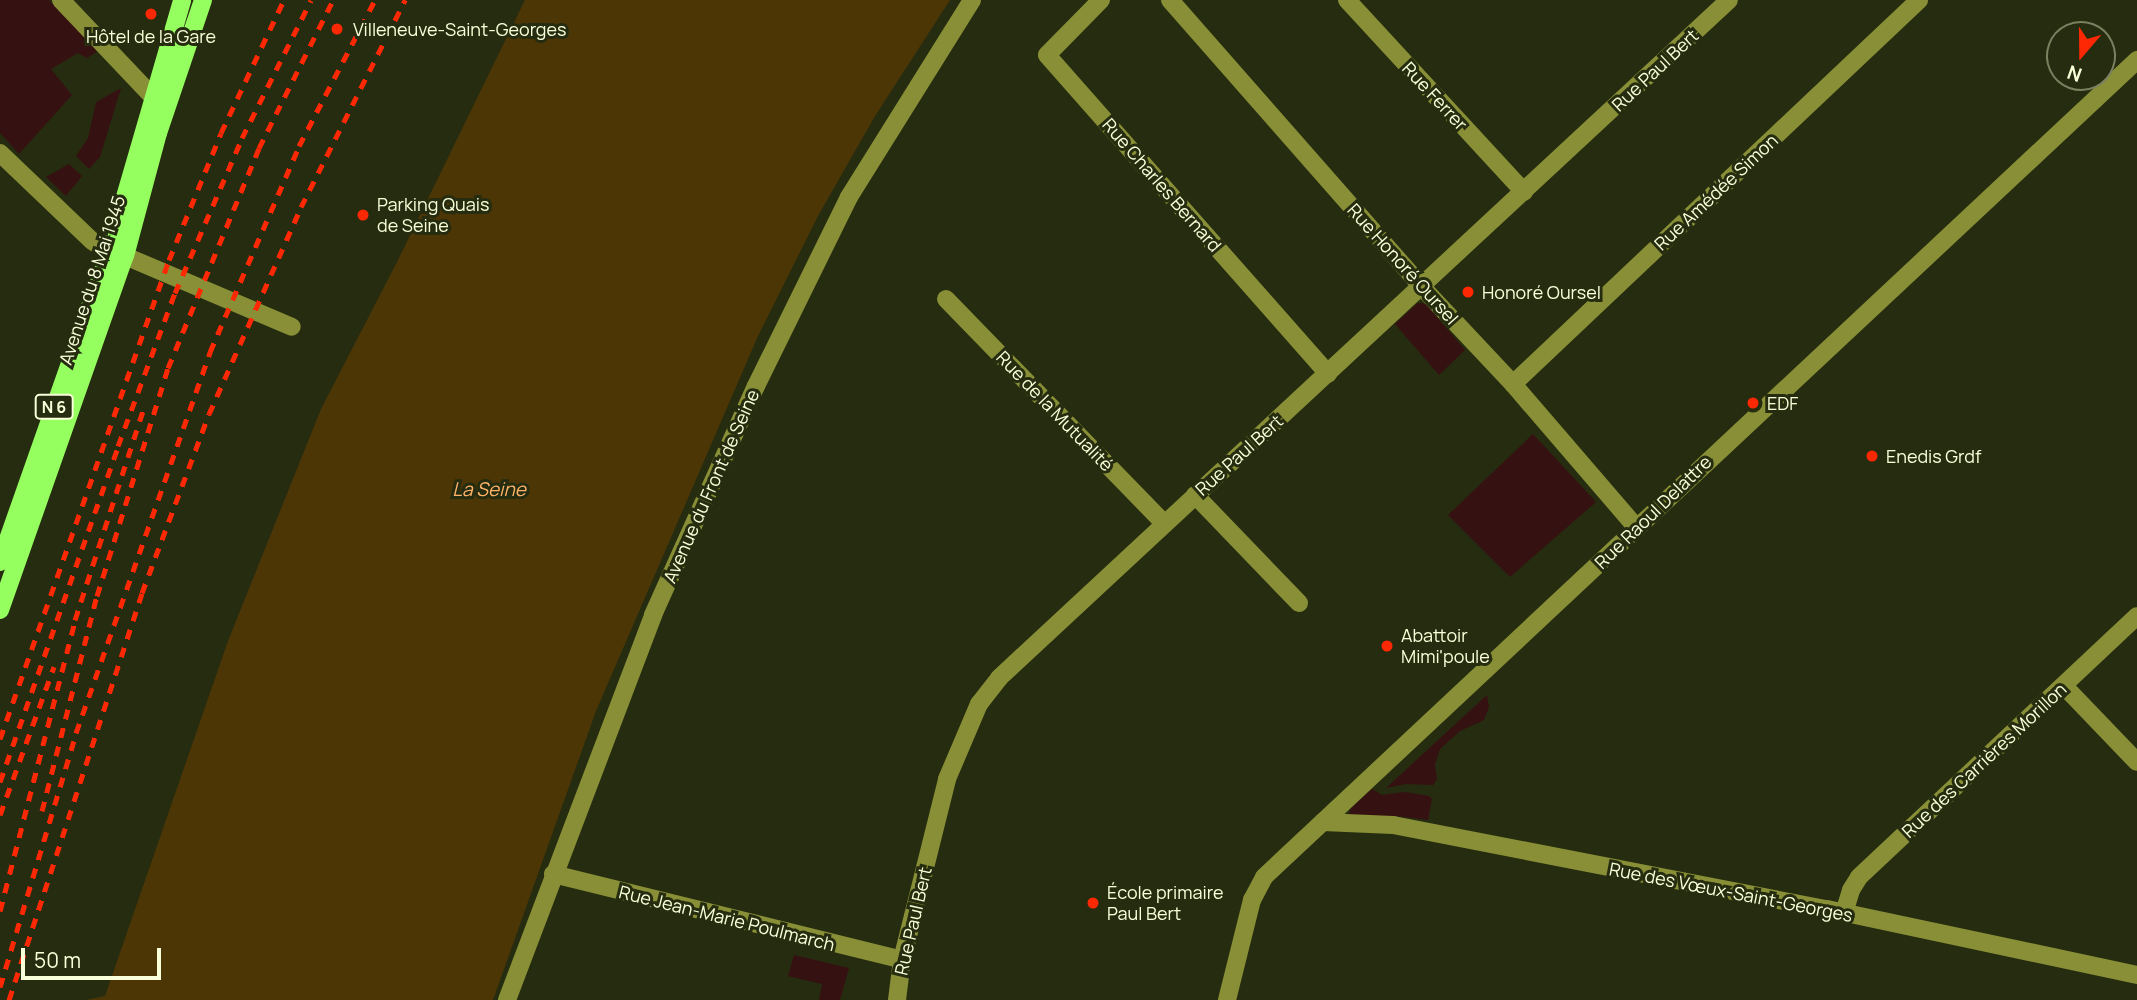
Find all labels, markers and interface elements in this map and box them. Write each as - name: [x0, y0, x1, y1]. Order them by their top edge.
- marker: Hôtel de la Gare: [143, 6, 159, 22]
- place label: Villeneuve-Saint-Georges: [353, 18, 566, 40]
- marker: Villeneuve-Saint-Georges: [327, 19, 347, 39]
- north arrow: [2046, 21, 2116, 91]
- street label: Rue Paul Bert: [1607, 24, 1703, 116]
- place label: Hôtel de la Gare: [86, 25, 216, 47]
- street label: Rue Ferrer: [1398, 57, 1472, 135]
- text: N: [2064, 59, 2085, 88]
- street label: Rue Charles Bernard: [1098, 114, 1226, 256]
- street label: Rue Amédée Simon: [1650, 129, 1782, 255]
- street label: Avenue du 8 Mai 1945: [54, 193, 130, 367]
- place label: Parking Quais de Seine: [377, 194, 489, 236]
- street label: Rue Honoré Oursel: [1343, 199, 1463, 329]
- marker: Parking Quais de Seine: [355, 207, 371, 223]
- place label: Honoré Oursel: [1482, 281, 1601, 303]
- marker: Honoré Oursel: [1460, 284, 1476, 300]
- street label: Rue de la Mutualité: [992, 346, 1118, 476]
- street label: Avenue du Front de Seine: [659, 386, 763, 586]
- place label: EDF: [1767, 392, 1798, 414]
- road number: N 6: [33, 394, 75, 420]
- marker: EDF: [1745, 395, 1761, 411]
- street label: Rue Paul Bert: [1191, 410, 1287, 500]
- place label: Enedis Grdf: [1886, 445, 1981, 467]
- marker: Enedis Grdf: [1864, 448, 1880, 464]
- street label: Rue Raoul Delattre: [1590, 451, 1716, 573]
- water label: La Seine: [452, 479, 526, 501]
- place label: Abattoir Mimi'poule: [1401, 625, 1490, 668]
- marker: Abattoir Mimi'poule: [1379, 638, 1395, 654]
- street label: Rue des Carrières Morillon: [1897, 678, 2071, 842]
- street label: Rue des Vœux-Saint-Georges: [1607, 858, 1855, 926]
- street label: Rue Paul Bert: [890, 865, 936, 977]
- street label: Rue Jean-Marie Poulmarch: [617, 881, 837, 955]
- place label: École primaire Paul Bert: [1107, 882, 1224, 924]
- marker: École primaire Paul Bert: [1085, 895, 1101, 911]
- scale bar: [24, 934, 164, 978]
- text: 50 m: [34, 946, 81, 974]

